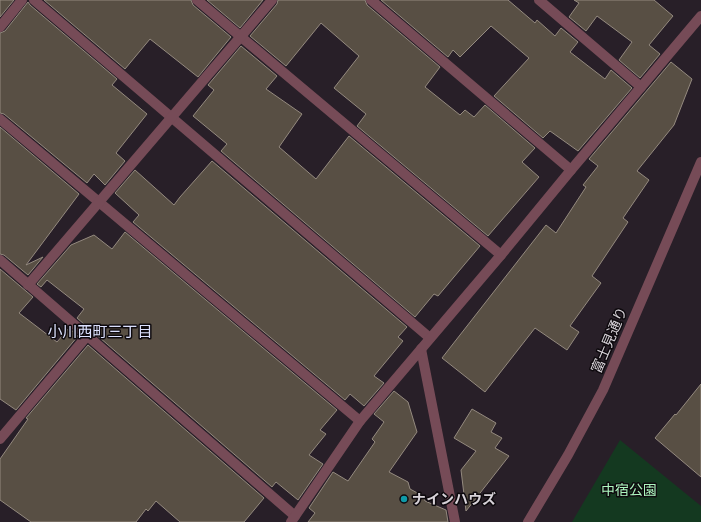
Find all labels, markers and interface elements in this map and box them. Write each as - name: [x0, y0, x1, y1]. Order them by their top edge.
- street label: 富士見通り: [588, 305, 630, 375]
- district label: 小川西町三丁目: [47, 323, 153, 341]
- park label: 中宿公園: [601, 482, 657, 498]
- place label: ナインハウズ: [412, 491, 496, 507]
- marker: ナインハウズ: [399, 494, 409, 504]

